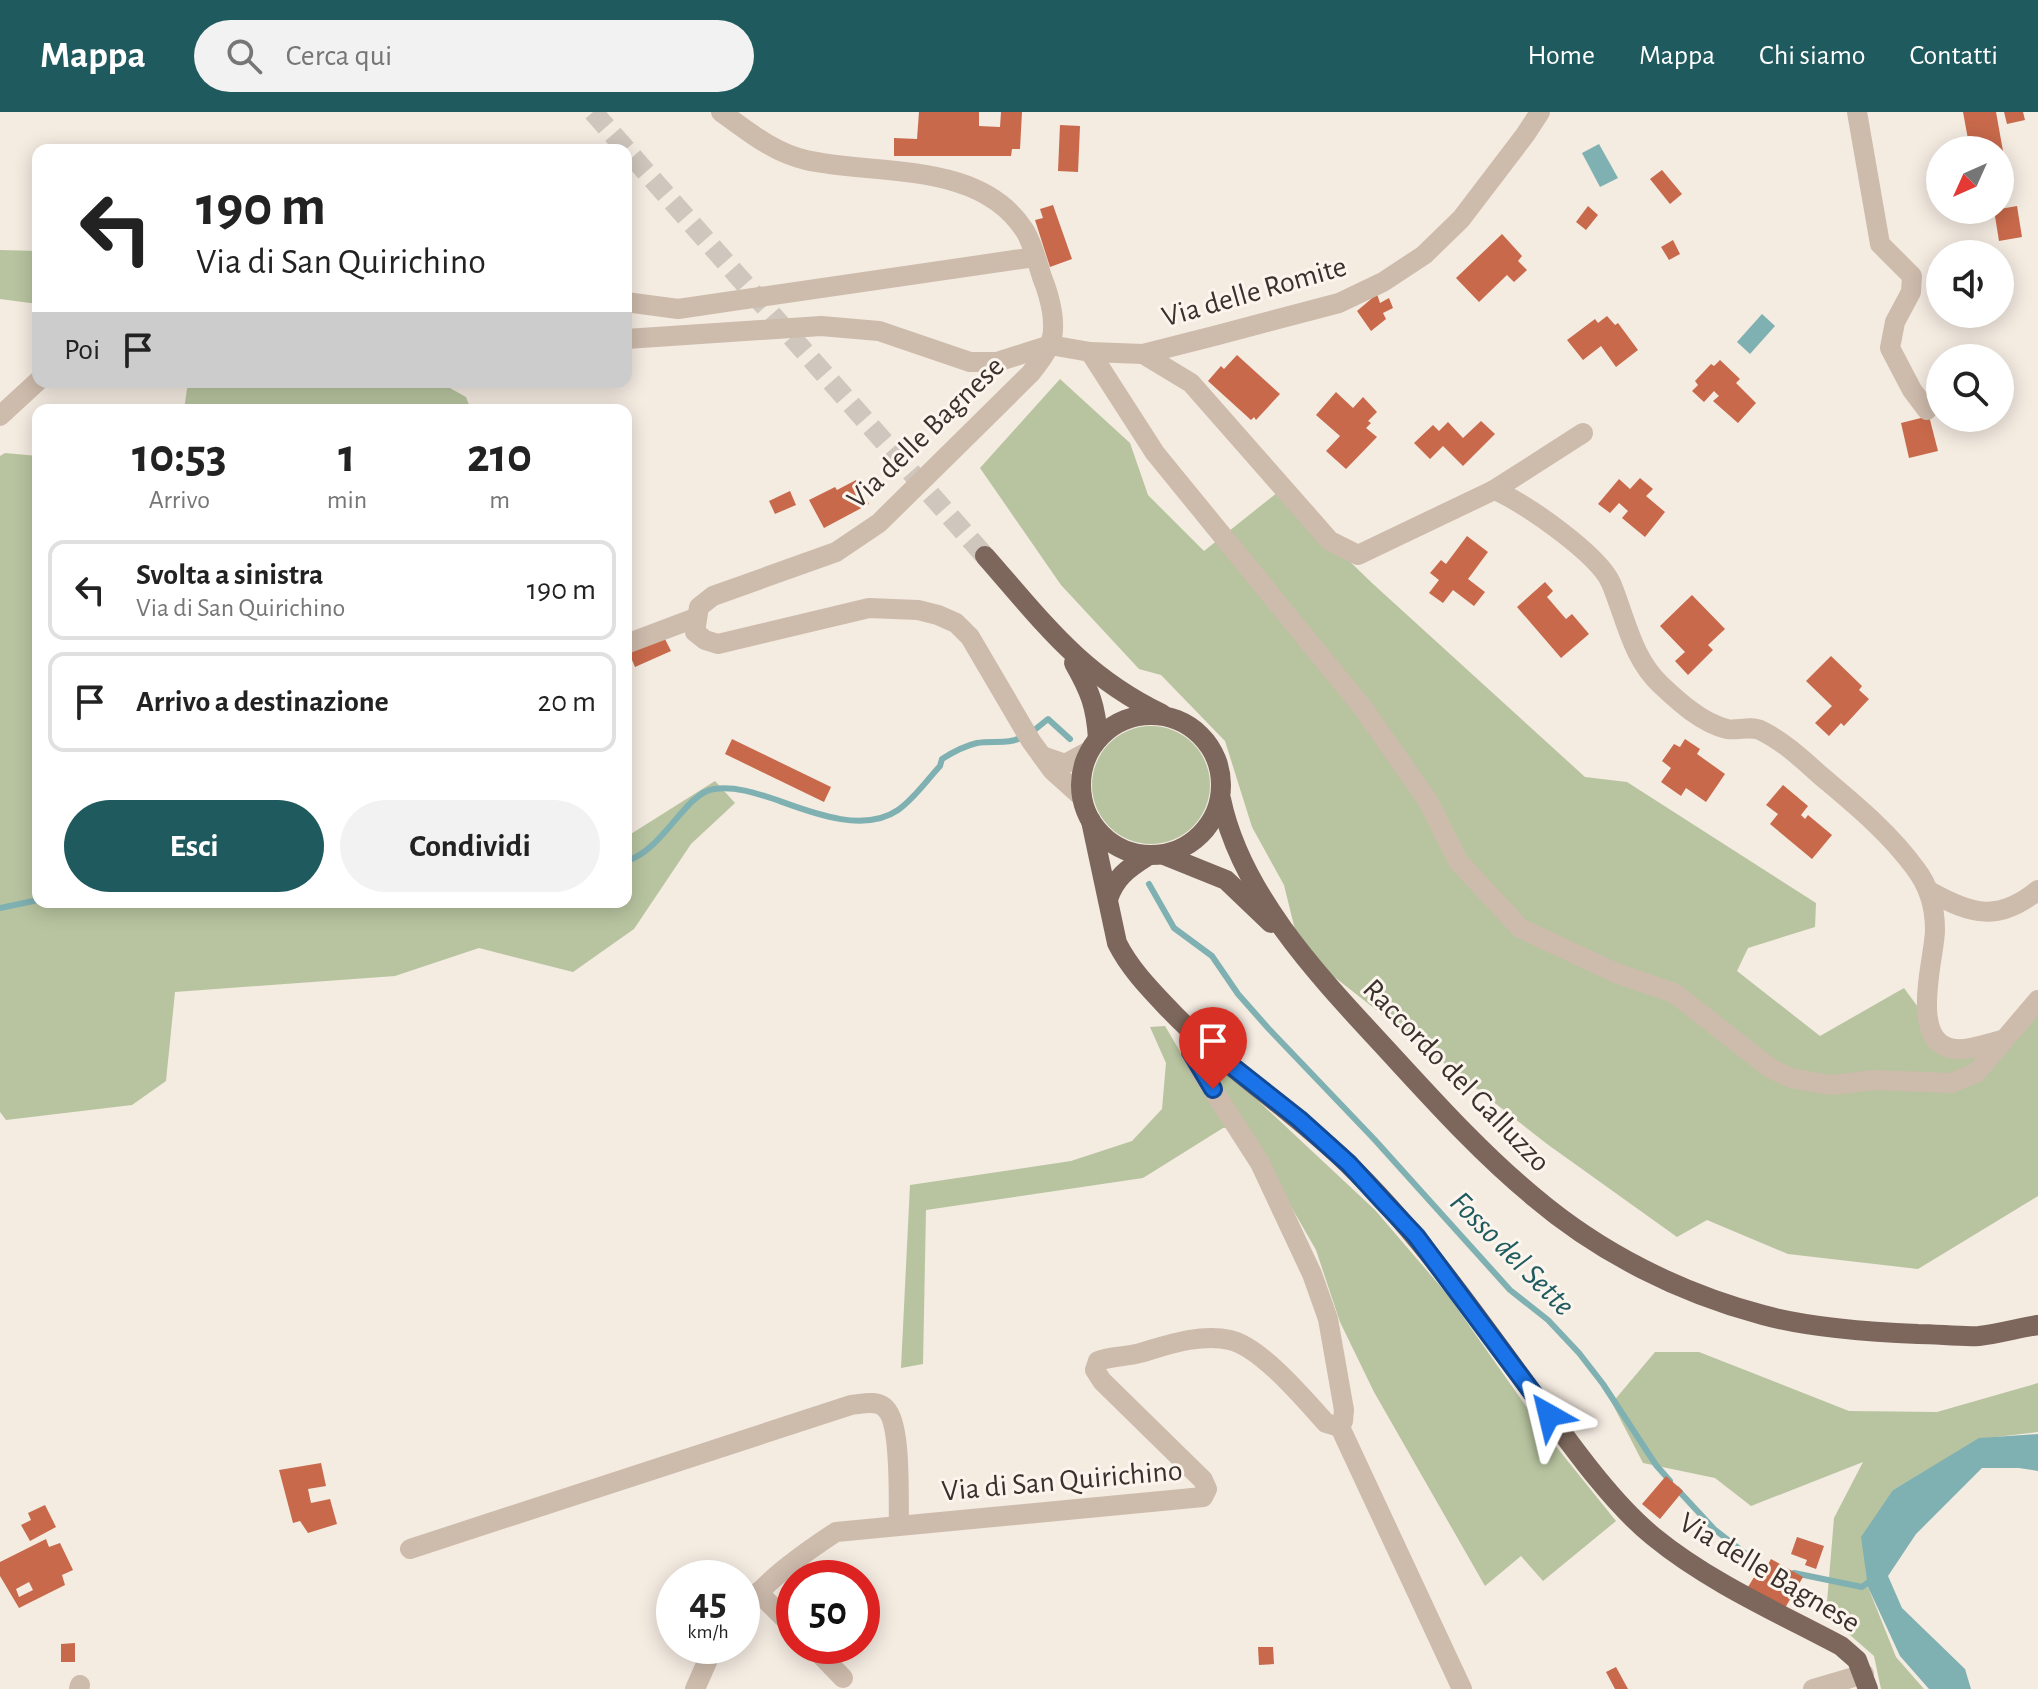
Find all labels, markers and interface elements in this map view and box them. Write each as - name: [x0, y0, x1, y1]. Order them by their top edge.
- search box: [194, 20, 754, 92]
- icon: search: [222, 34, 266, 78]
- text: Mappa: [40, 37, 146, 75]
- text: Cerca qui: [286, 41, 392, 71]
- text: Home: [1528, 42, 1595, 70]
- text: Mappa: [1639, 42, 1715, 70]
- text: Chi siamo: [1759, 42, 1866, 70]
- text: Contatti: [1910, 42, 1998, 70]
- north arrow: [1926, 136, 2014, 224]
- map controls: [1926, 136, 2014, 432]
- icon: left: [64, 176, 168, 280]
- text: 190 m: [196, 179, 326, 235]
- button: sound: [1926, 240, 2014, 328]
- text: Via di San Quirichino: [196, 244, 486, 280]
- street label: Via delle Romite: [1159, 251, 1350, 333]
- icon: arrive: [116, 328, 160, 372]
- text: Poi: [64, 335, 100, 365]
- button: search: [1926, 344, 2014, 432]
- street label: Via delle Bagnese: [842, 351, 1010, 515]
- text: 10:53: [132, 433, 227, 481]
- text: 1: [338, 433, 356, 481]
- text: 210: [467, 433, 532, 481]
- text: Arrivo: [149, 487, 210, 513]
- text: min: [327, 487, 367, 513]
- text: m: [489, 487, 510, 513]
- text: Svolta a sinistra: [136, 560, 323, 590]
- icon: left: [68, 568, 112, 612]
- text: 190 m: [527, 575, 596, 605]
- text: Via di San Quirichino: [136, 595, 345, 621]
- icon: arrive: [68, 680, 112, 724]
- text: Arrivo a destinazione: [136, 687, 389, 717]
- text: 20 m: [538, 687, 596, 717]
- button: Esci: [64, 800, 324, 892]
- button: Condividi: [340, 800, 600, 892]
- street label: Raccordo del Galluzzo: [1357, 974, 1556, 1178]
- pin: [1179, 1007, 1247, 1089]
- icon: arrive: [1191, 1019, 1235, 1063]
- water label: Fosso del Sette: [1444, 1185, 1581, 1322]
- position arrow: [1507, 1373, 1591, 1457]
- street label: Via di San Quirichino: [940, 1456, 1184, 1506]
- street label: Via delle Bagnese: [1674, 1507, 1865, 1638]
- speed limit sign: 50: [776, 1560, 880, 1664]
- text: 45: [689, 1582, 727, 1622]
- text: km/h: [687, 1622, 729, 1642]

